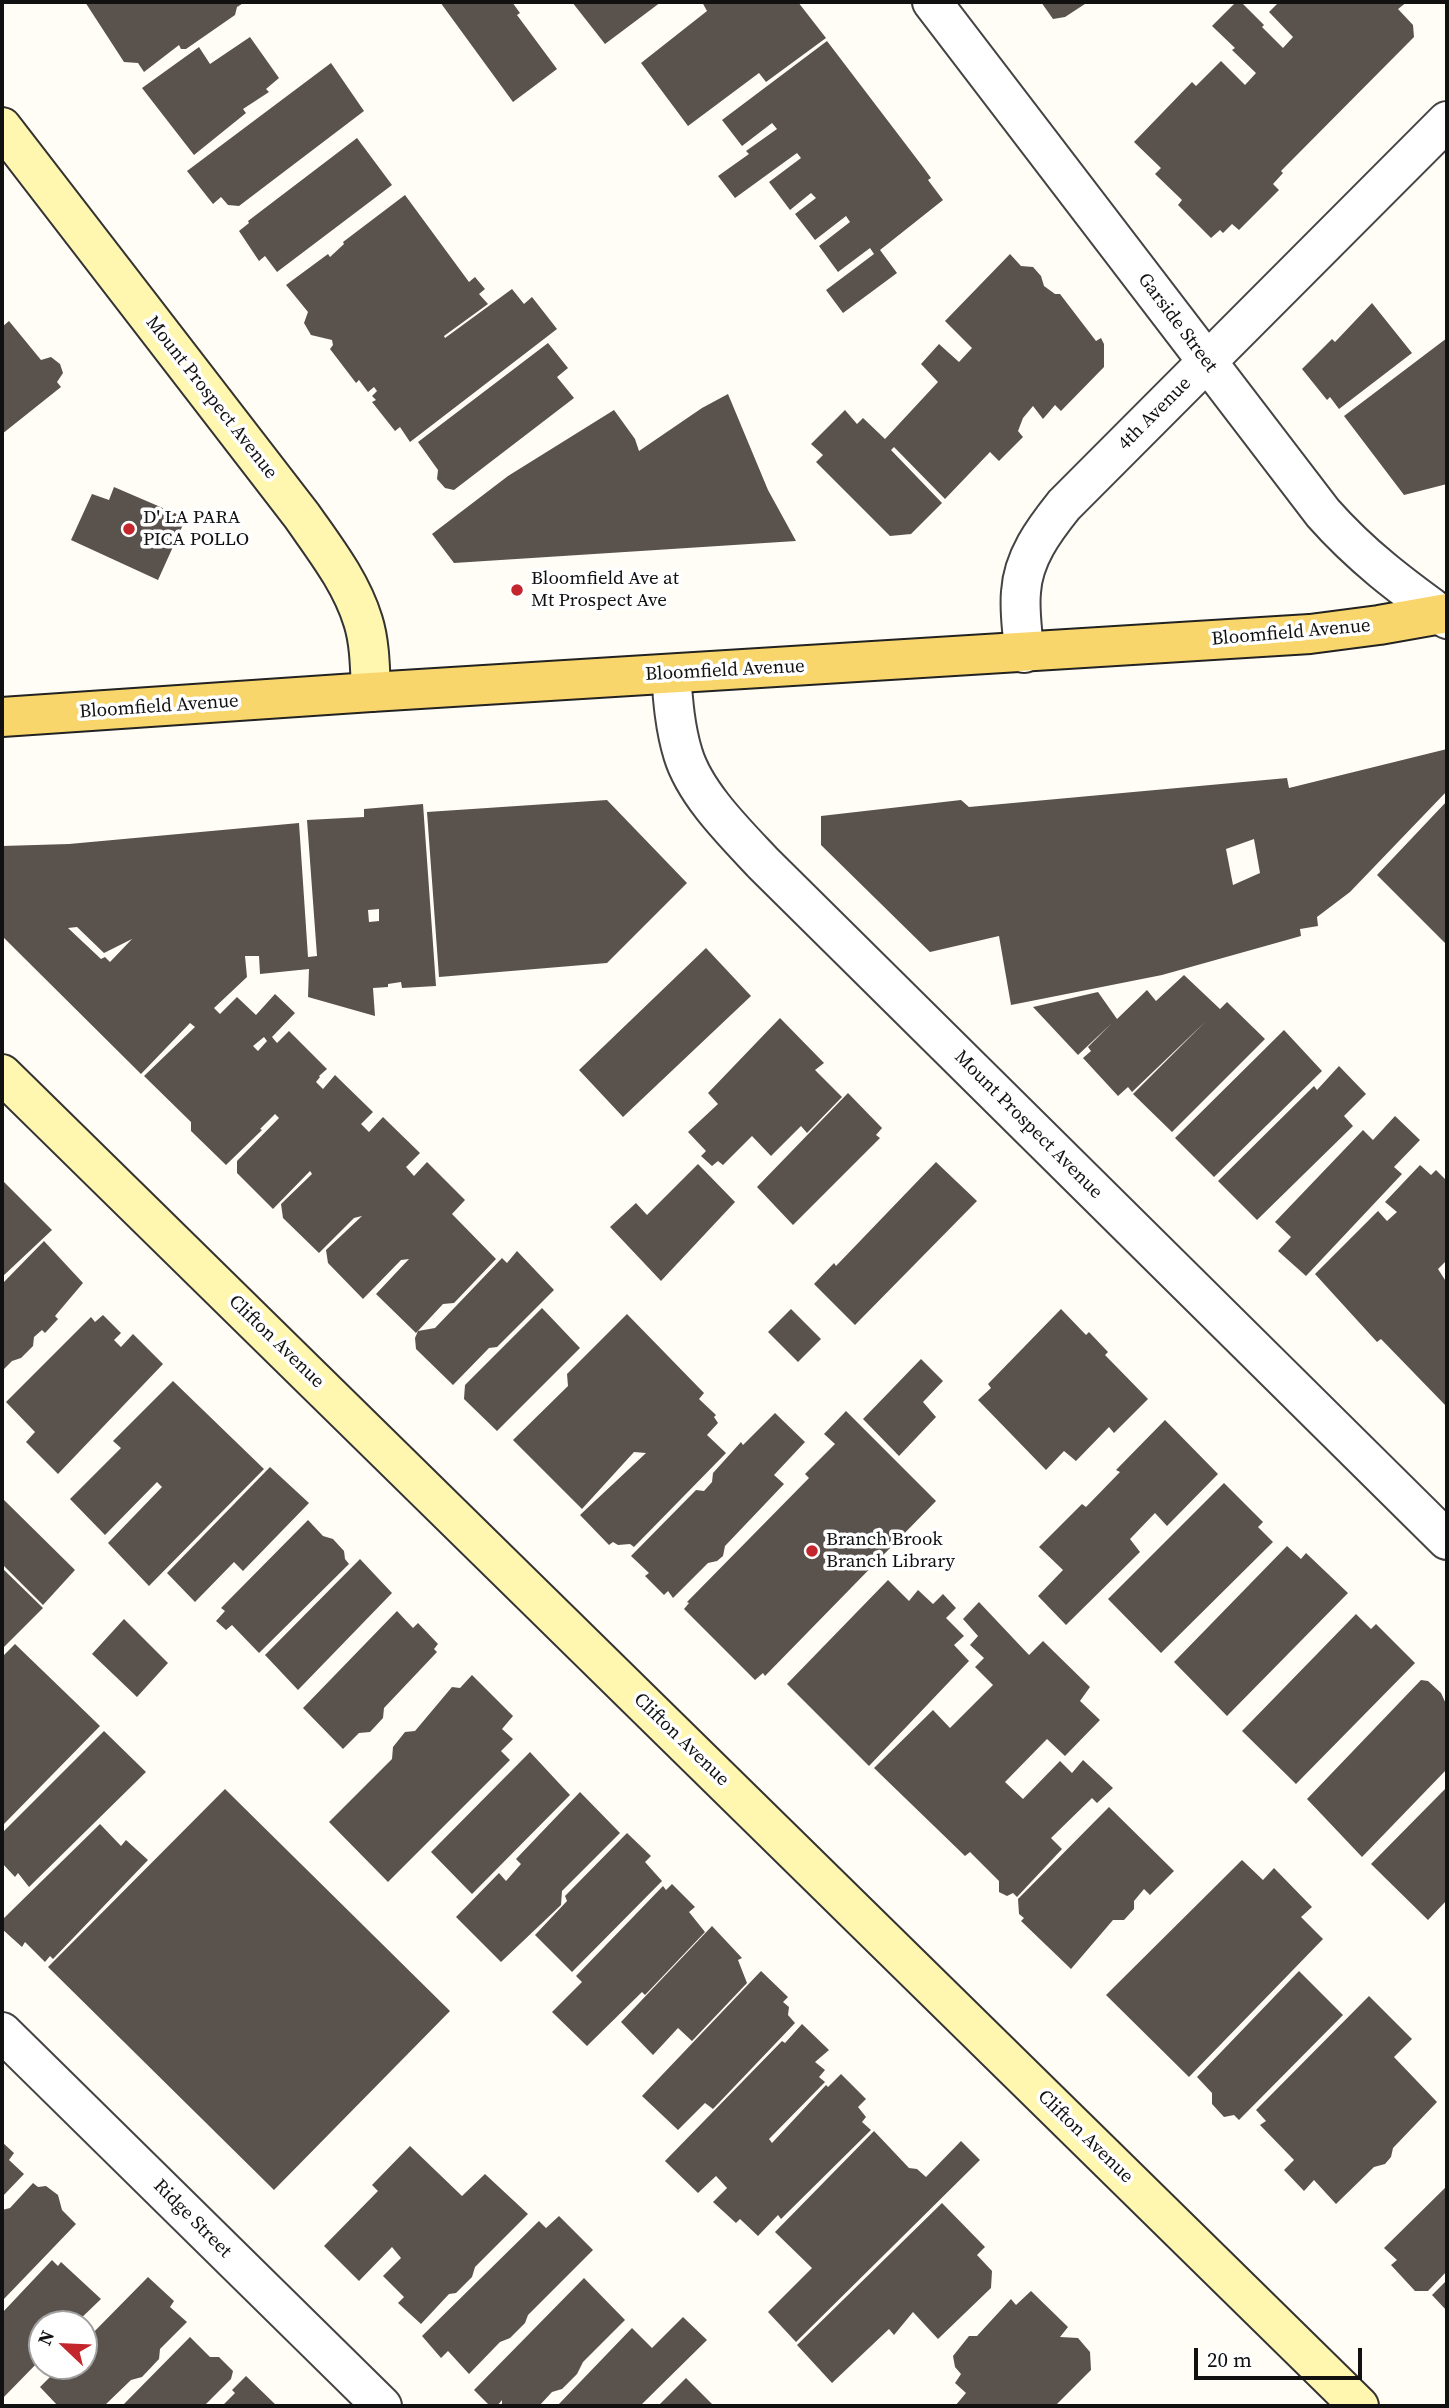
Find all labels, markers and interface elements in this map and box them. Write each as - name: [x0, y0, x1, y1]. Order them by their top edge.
- street label: Garside Street: [1132, 269, 1222, 377]
- street label: Mount Prospect Avenue: [140, 312, 282, 484]
- street label: 4th Avenue: [1114, 373, 1196, 455]
- place label: D' LA PARA PICA POLLO: [143, 507, 249, 551]
- marker: D' LA PARA PICA POLLO: [121, 521, 137, 537]
- place label: Bloomfield Ave at Mt Prospect Ave: [531, 568, 679, 612]
- marker: Bloomfield Ave at Mt Prospect Ave: [509, 582, 525, 598]
- street label: Bloomfield Avenue: [1210, 615, 1372, 651]
- street label: Bloomfield Avenue: [645, 655, 805, 687]
- street label: Bloomfield Avenue: [79, 690, 239, 724]
- street label: Mount Prospect Avenue: [949, 1046, 1107, 1204]
- street label: Clifton Avenue: [223, 1291, 329, 1393]
- place label: Branch Brook Branch Library: [826, 1529, 955, 1573]
- marker: Branch Brook Branch Library: [804, 1543, 820, 1559]
- street label: Clifton Avenue: [628, 1689, 734, 1791]
- street label: Clifton Avenue: [1032, 2086, 1138, 2188]
- street label: Ridge Street: [148, 2175, 236, 2263]
- north arrow: [28, 2310, 98, 2380]
- text: N: [31, 2326, 60, 2349]
- scale bar: [1197, 2334, 1365, 2378]
- text: 20 m: [1207, 2345, 1252, 2374]

